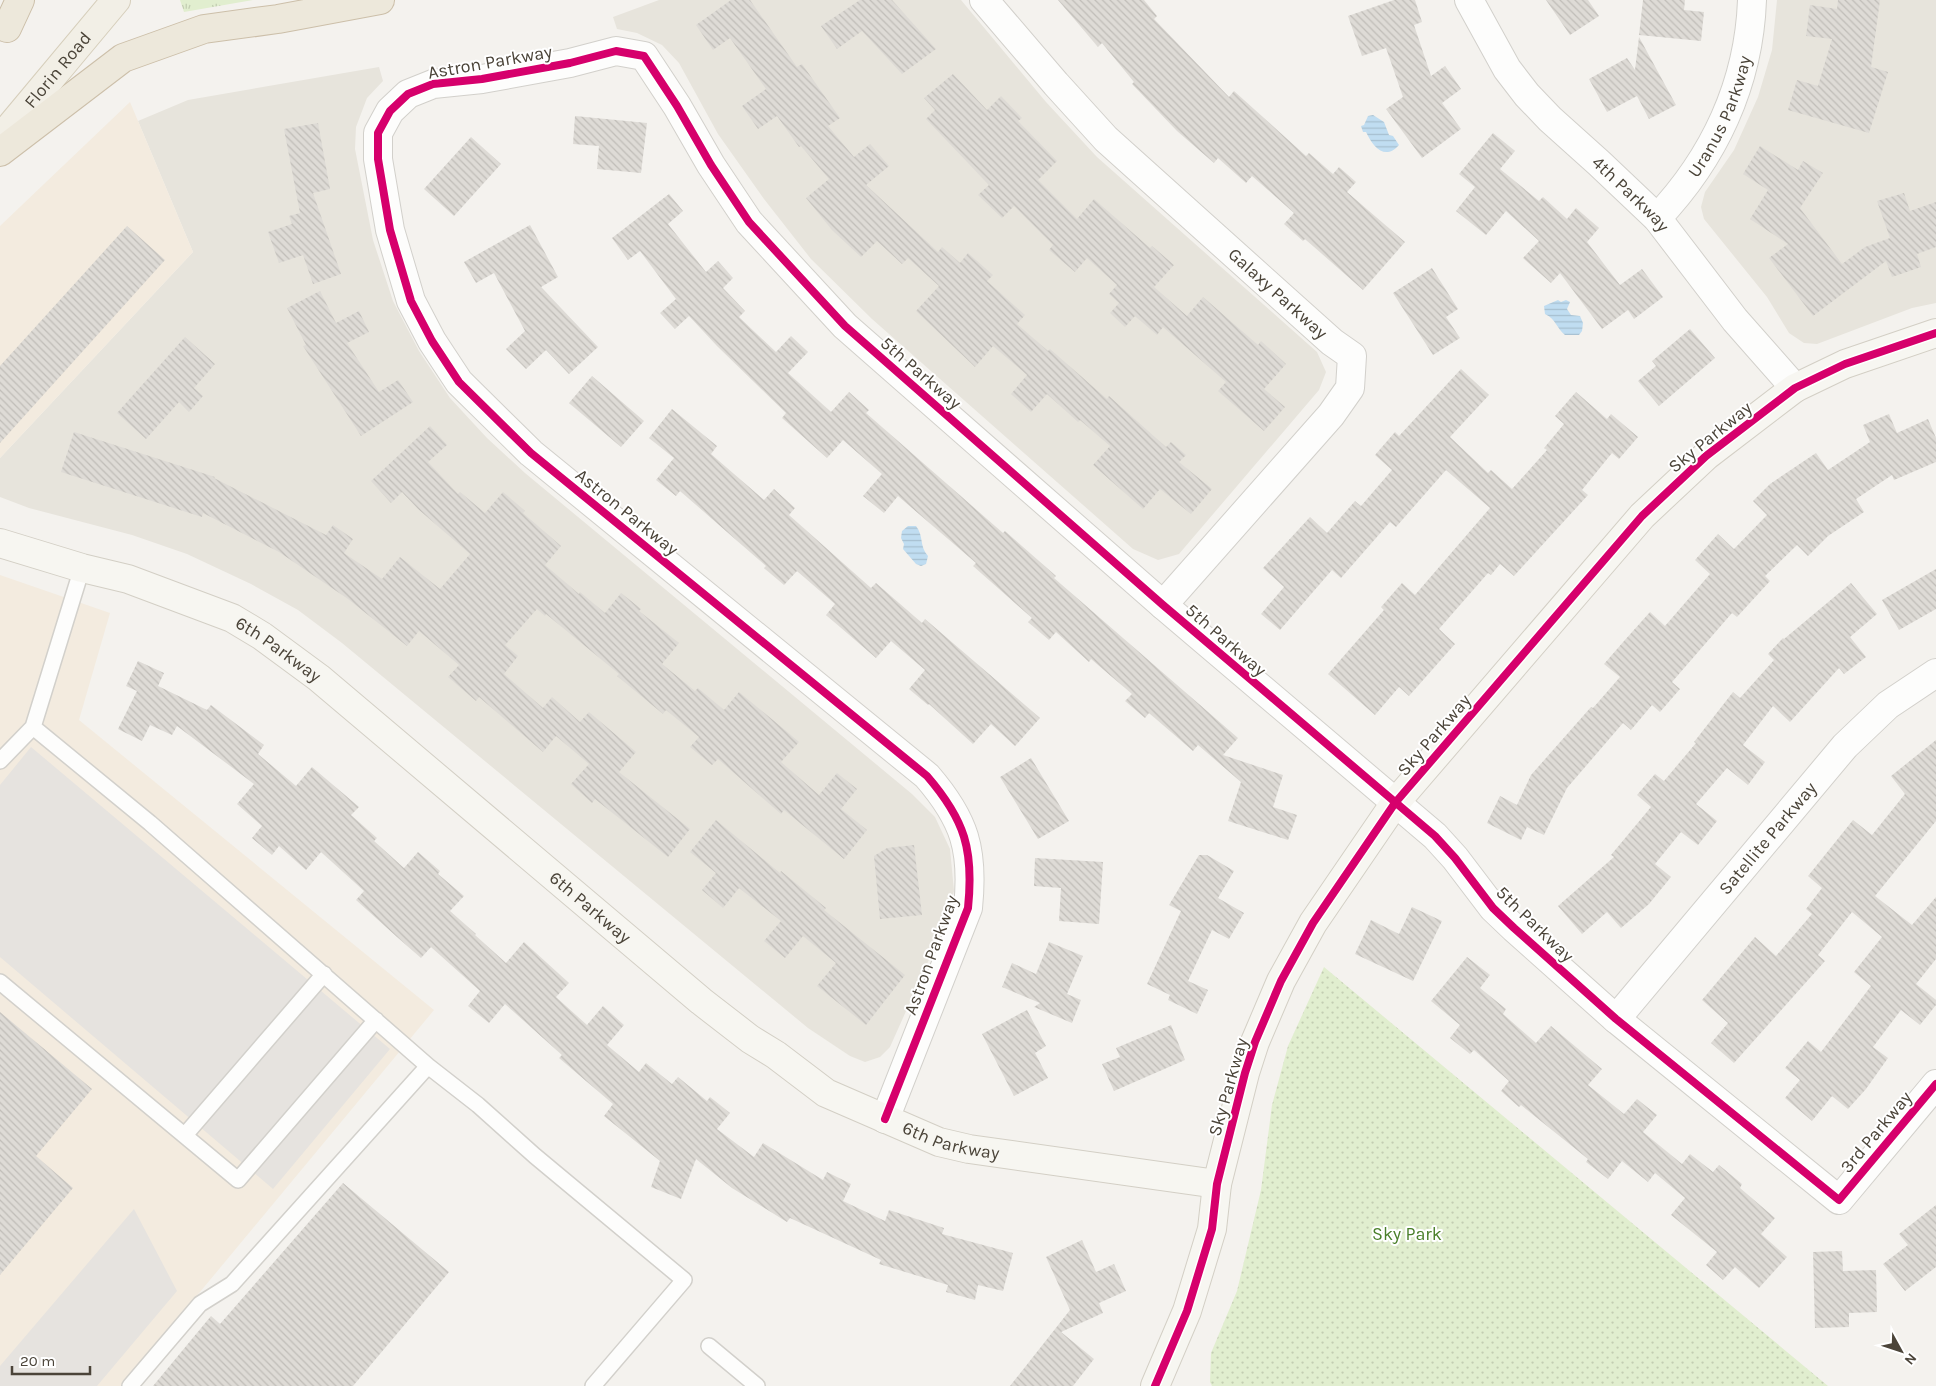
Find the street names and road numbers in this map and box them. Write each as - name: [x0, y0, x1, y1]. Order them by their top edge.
- street label: Florin Road: [19, 27, 96, 113]
- street label: Astron Parkway: [426, 40, 555, 84]
- street label: Uranus Parkway: [1683, 53, 1756, 182]
- street label: 4th Parkway: [1587, 151, 1675, 237]
- street label: Galaxy Parkway: [1224, 243, 1333, 344]
- street label: 5th Parkway: [876, 332, 966, 414]
- street label: Sky Parkway: [1664, 396, 1757, 477]
- street label: Astron Parkway: [571, 464, 683, 561]
- street label: 5th Parkway: [1181, 599, 1271, 681]
- street label: 6th Parkway: [231, 612, 326, 687]
- street label: Sky Parkway: [1392, 689, 1476, 780]
- street label: Satellite Parkway: [1714, 777, 1822, 899]
- street label: 6th Parkway: [545, 867, 636, 948]
- street label: 5th Parkway: [1491, 881, 1579, 967]
- street label: Astron Parkway: [899, 892, 963, 1018]
- street label: Sky Parkway: [1203, 1035, 1253, 1139]
- street label: 3rd Parkway: [1835, 1086, 1917, 1177]
- street label: 6th Parkway: [899, 1117, 1001, 1164]

